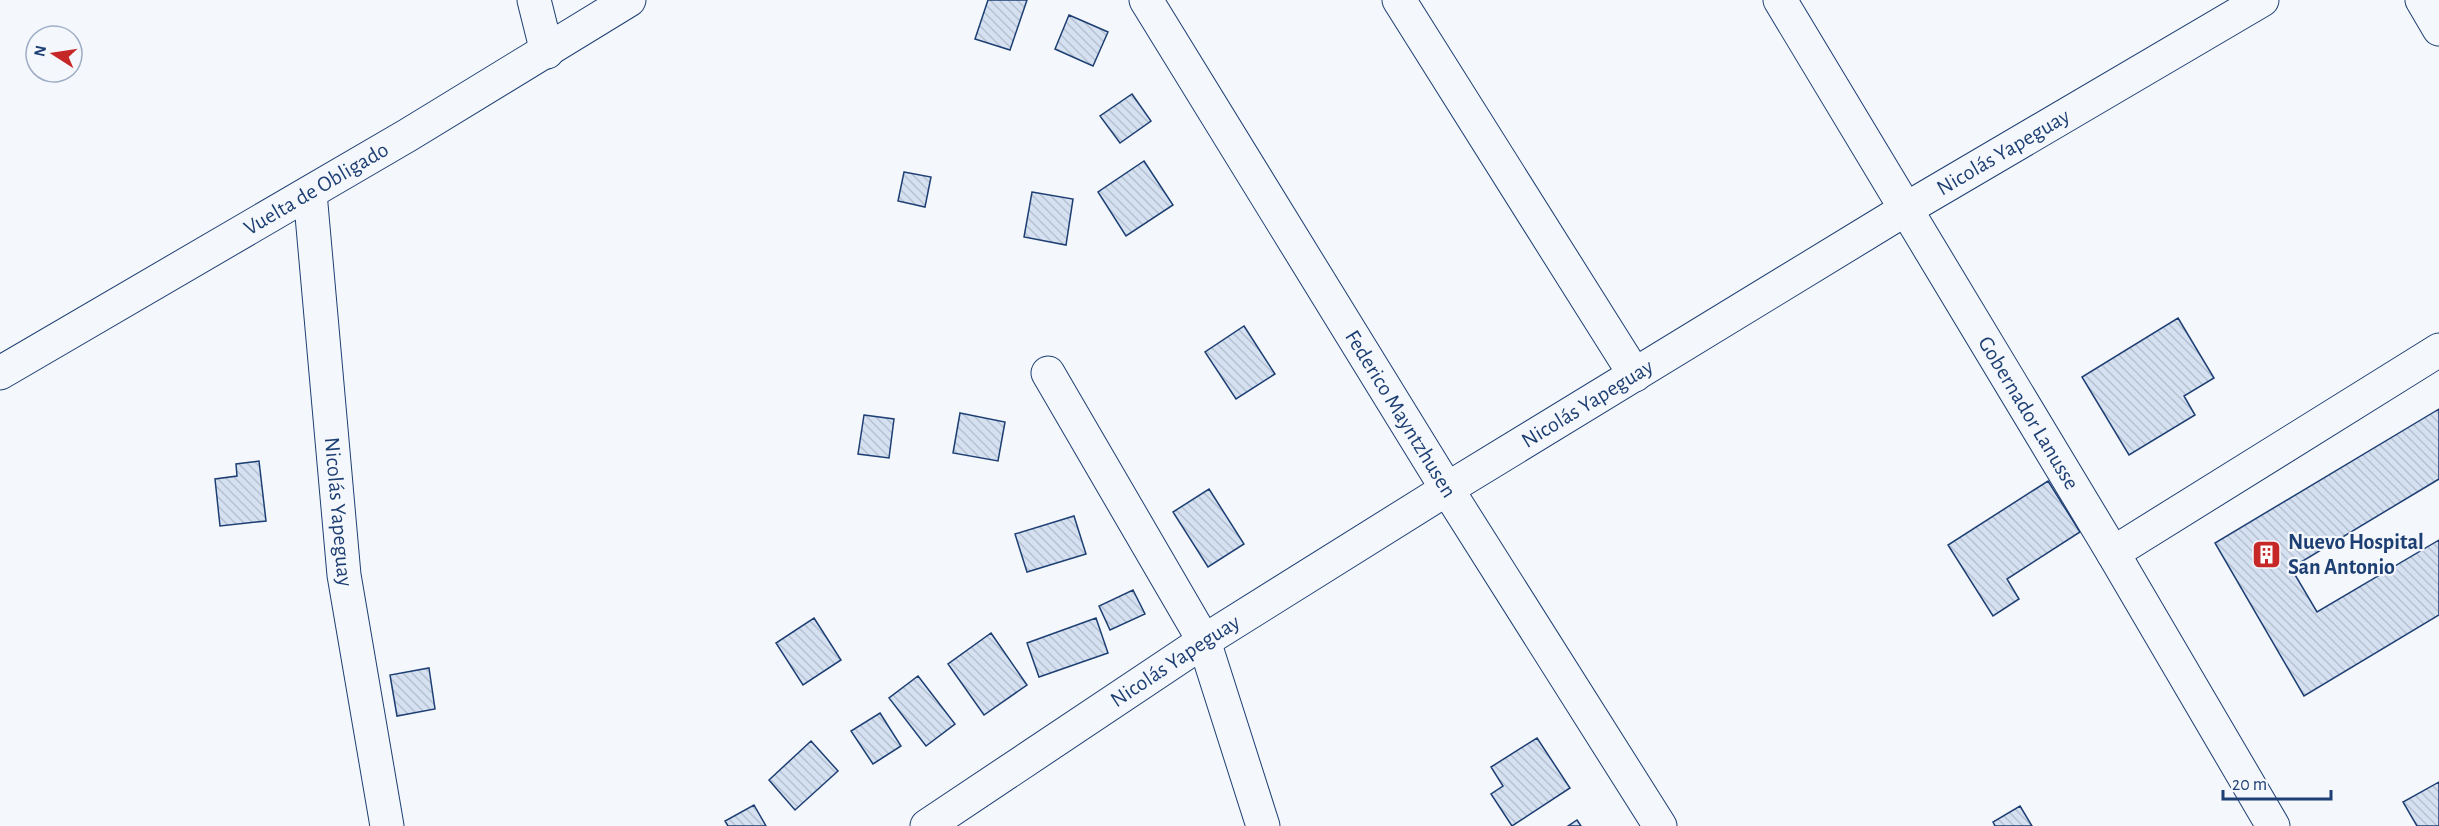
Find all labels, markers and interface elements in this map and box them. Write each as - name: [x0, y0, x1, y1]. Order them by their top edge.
- north arrow: [24, 24, 84, 84]
- text: N: [31, 44, 49, 58]
- street label: Nicolás Yapeguay: [1933, 104, 2074, 199]
- street label: Vuelta de Obligado: [240, 138, 392, 239]
- street label: Federico Mayntzhusen: [1341, 326, 1460, 502]
- street label: Gobernador Lanusse: [1974, 332, 2083, 493]
- street label: Nicolás Yapeguay: [1518, 355, 1657, 452]
- street label: Nicolás Yapeguay: [321, 436, 357, 589]
- place label: Nuevo Hospital San Antonio: [2288, 531, 2424, 578]
- building icon: Nuevo Hospital San Antonio: [2251, 539, 2283, 571]
- street label: Nicolás Yapeguay: [1106, 610, 1244, 711]
- scale bar: [2223, 763, 2331, 801]
- text: 20 m: [2232, 776, 2267, 794]

